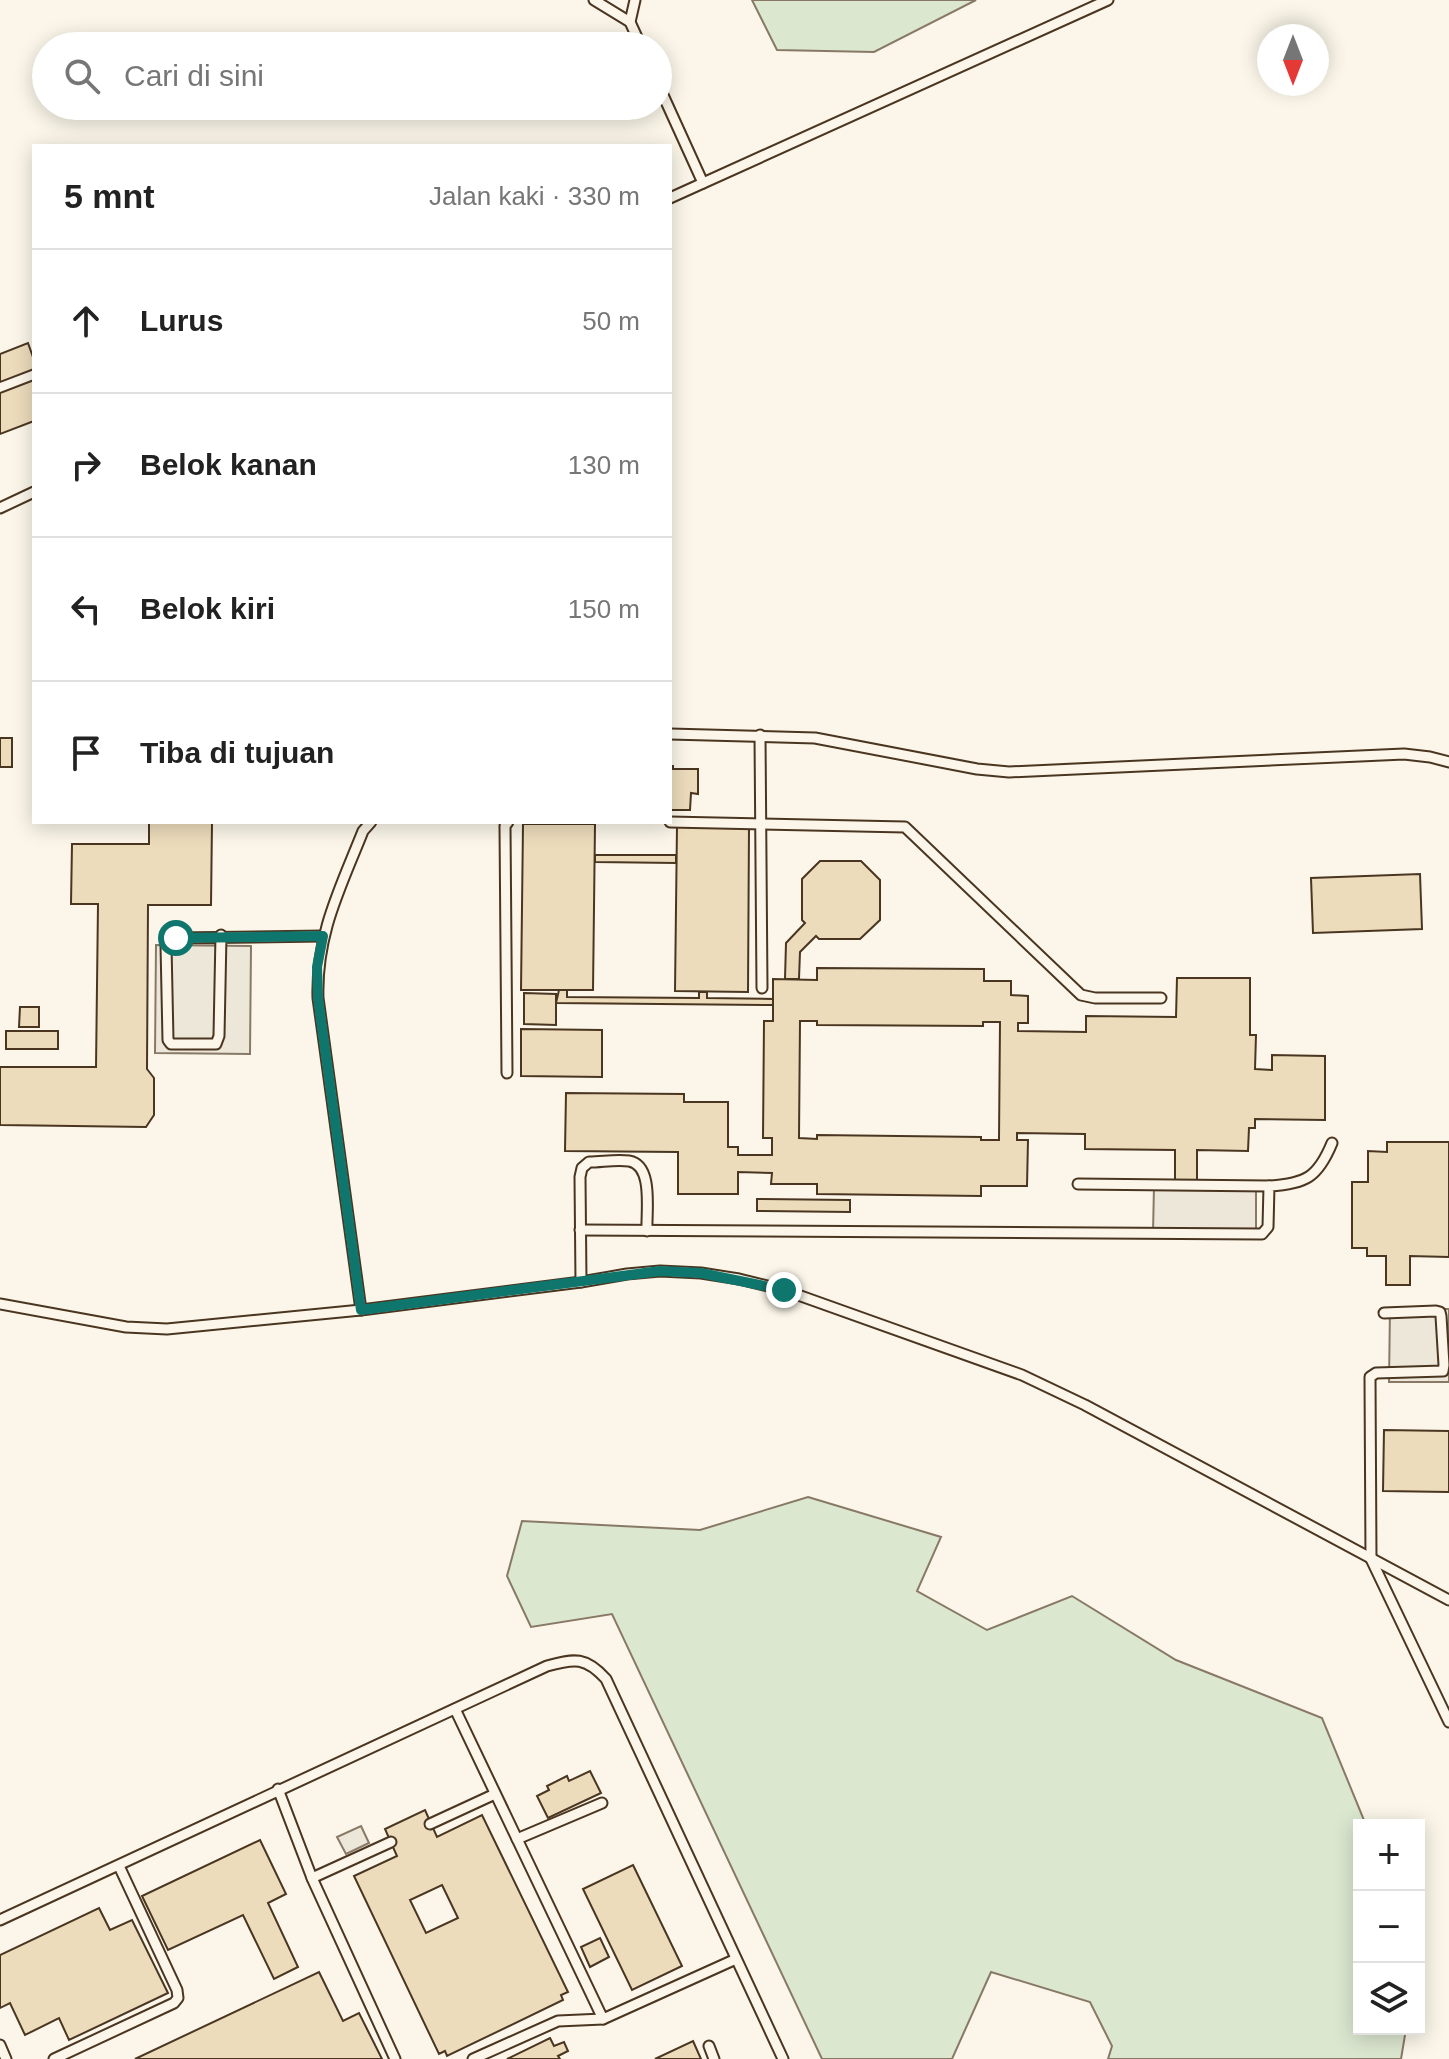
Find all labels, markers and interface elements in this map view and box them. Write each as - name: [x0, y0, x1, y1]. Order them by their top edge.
- north arrow: [1257, 24, 1329, 96]
- search box: [32, 32, 672, 120]
- icon: search: [60, 54, 104, 98]
- text: Cari di sini: [124, 59, 264, 92]
- text: 5 mnt: [64, 177, 155, 215]
- text: Jalan kaki · 330 m: [429, 181, 640, 211]
- icon: ahead: [64, 299, 108, 343]
- text: Lurus: [140, 304, 223, 337]
- text: 50 m: [582, 306, 640, 336]
- icon: right: [64, 443, 108, 487]
- text: Belok kanan: [140, 448, 317, 481]
- text: 130 m: [568, 450, 640, 480]
- icon: left: [64, 587, 108, 631]
- text: Belok kiri: [140, 592, 275, 625]
- text: 150 m: [568, 594, 640, 624]
- icon: arrive: [64, 731, 108, 775]
- text: Tiba di tujuan: [140, 736, 334, 769]
- route start: [158, 920, 194, 956]
- route end: [766, 1272, 802, 1308]
- map controls: [1353, 1819, 1425, 2035]
- button: +: [1353, 1819, 1425, 1891]
- button: −: [1353, 1891, 1425, 1963]
- button: layers: [1353, 1963, 1425, 2035]

